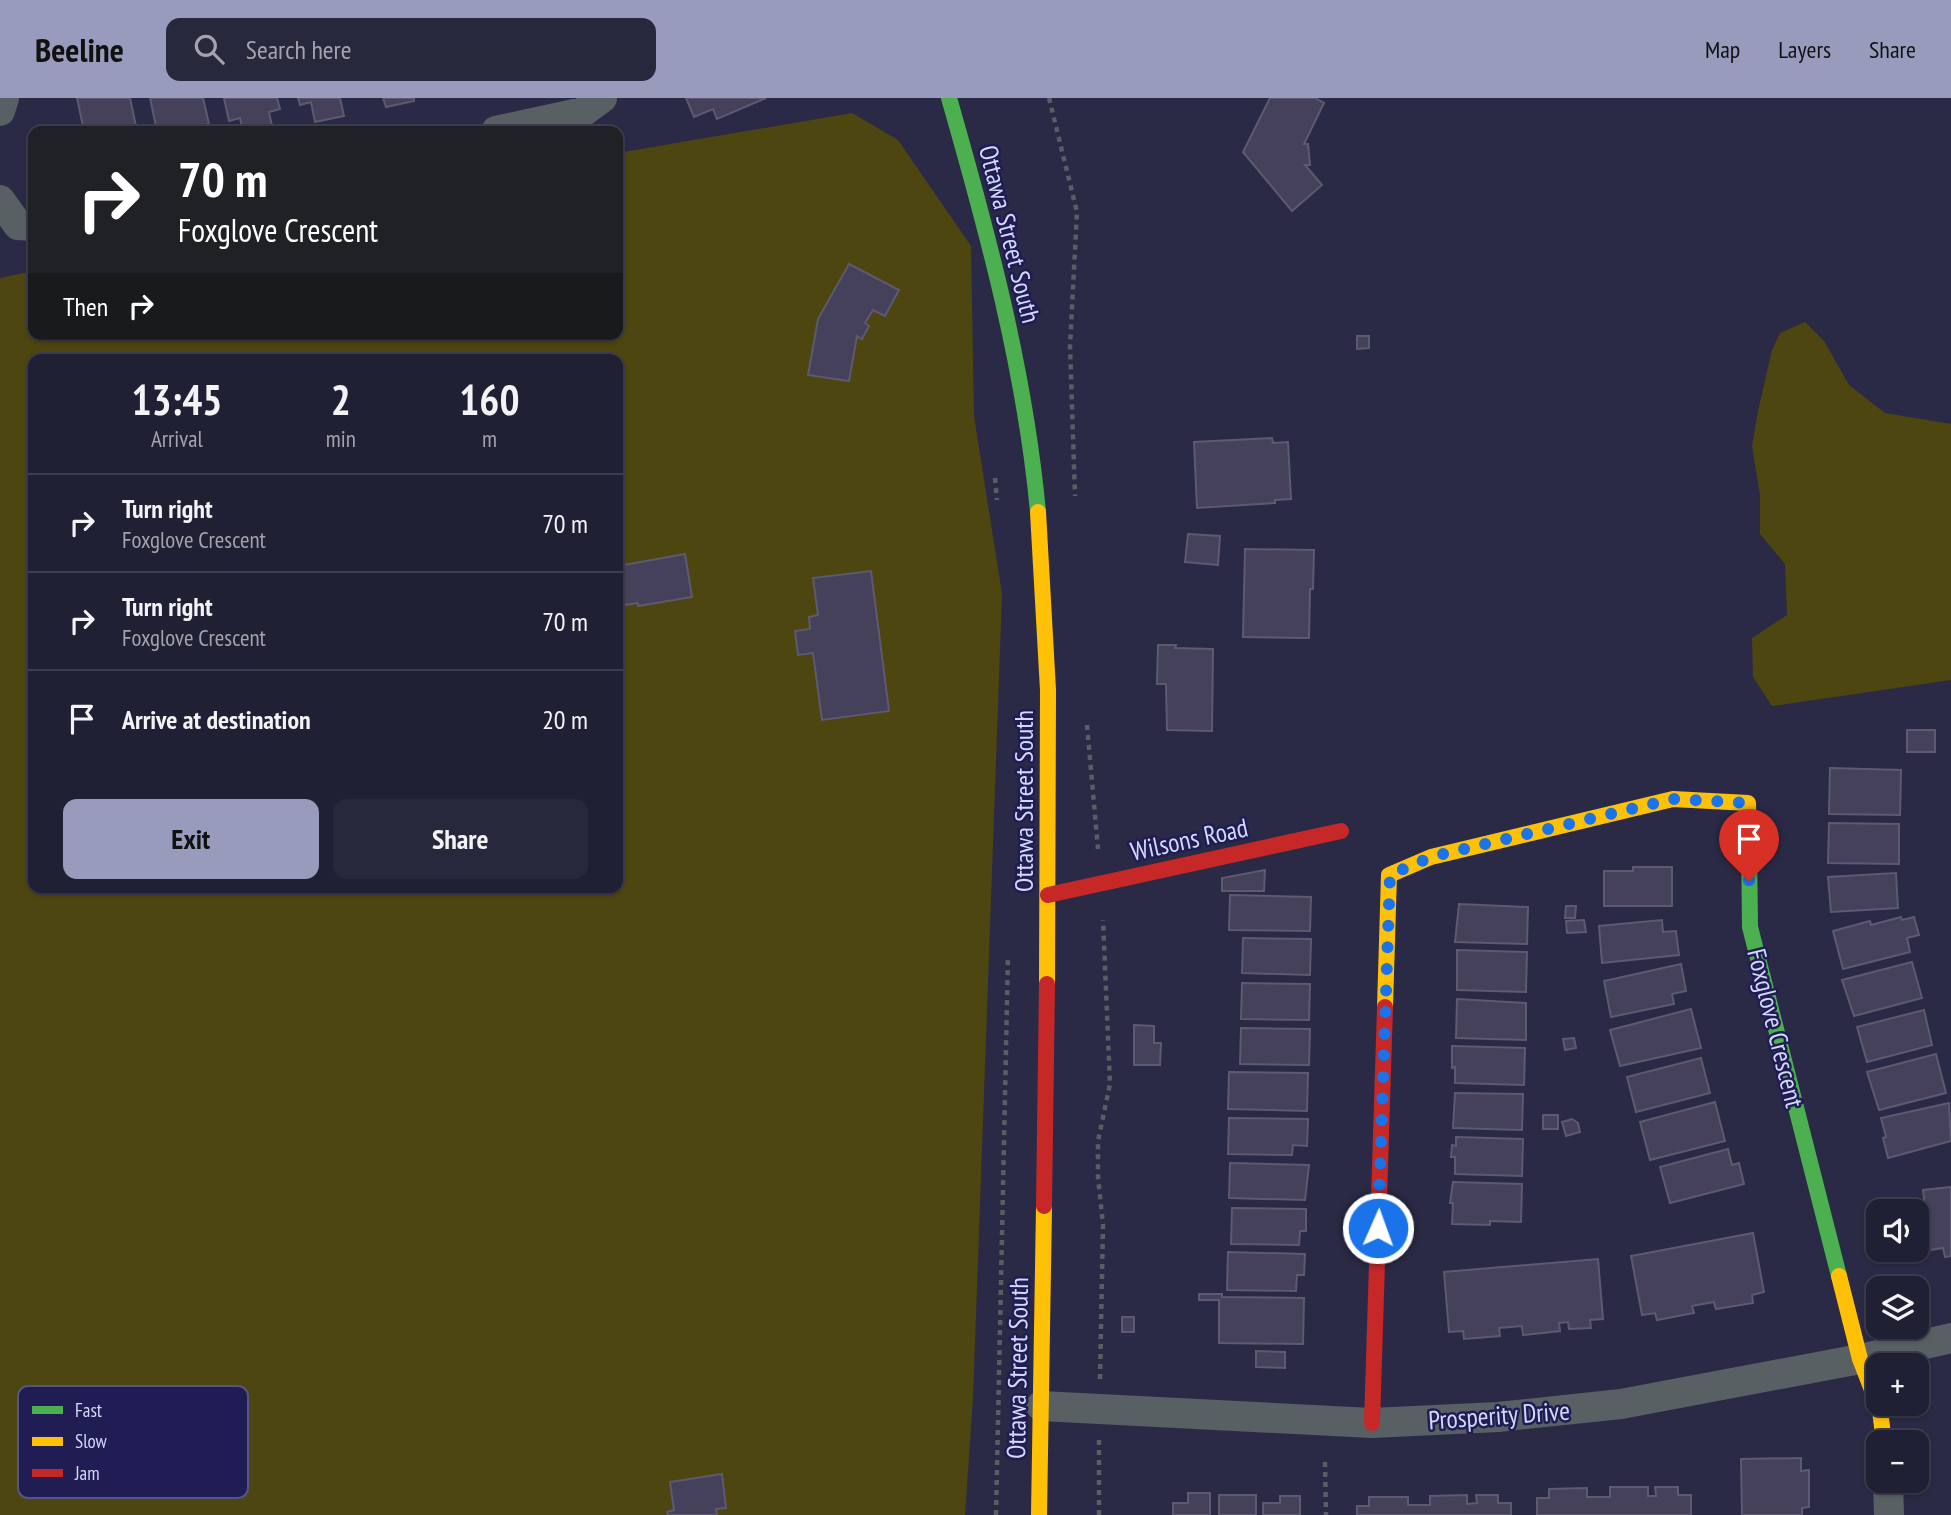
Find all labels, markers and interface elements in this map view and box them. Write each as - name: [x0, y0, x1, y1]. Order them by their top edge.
- search box: [166, 18, 656, 81]
- text: Beeline: [35, 28, 124, 71]
- icon: search: [190, 30, 228, 68]
- text: Search here: [246, 33, 351, 66]
- text: Map: [1705, 34, 1740, 65]
- text: Layers: [1778, 34, 1831, 65]
- text: Share: [1869, 34, 1916, 65]
- street label: Ottawa Street South: [972, 142, 1048, 326]
- text: 70 m: [178, 147, 267, 211]
- icon: right: [63, 154, 154, 245]
- text: Foxglove Crescent: [178, 209, 378, 251]
- icon: right: [122, 287, 160, 325]
- text: Then: [63, 290, 108, 323]
- text: 13:45: [131, 372, 222, 427]
- text: 2: [331, 372, 351, 427]
- text: 160: [459, 372, 520, 427]
- text: Arrival: [151, 424, 203, 453]
- text: min: [326, 424, 356, 453]
- text: m: [482, 424, 497, 453]
- text: Turn right: [122, 492, 213, 525]
- icon: right: [63, 504, 101, 542]
- text: 70 m: [542, 507, 588, 540]
- text: Foxglove Crescent: [122, 525, 266, 554]
- text: Turn right: [122, 590, 213, 623]
- icon: right: [63, 602, 101, 640]
- text: 70 m: [542, 605, 588, 638]
- text: Foxglove Crescent: [122, 623, 266, 652]
- icon: arrive: [63, 700, 101, 738]
- text: Arrive at destination: [122, 703, 311, 736]
- text: 20 m: [542, 703, 588, 736]
- street label: Ottawa Street South: [1007, 710, 1040, 892]
- button: Exit: [63, 799, 319, 879]
- button: Share: [333, 799, 588, 879]
- pin: [1719, 809, 1779, 881]
- street label: Wilsons Road: [1127, 810, 1251, 868]
- icon: arrive: [1730, 820, 1768, 858]
- street label: Foxglove Crescent: [1740, 945, 1812, 1111]
- position arrow: [1341, 1191, 1415, 1265]
- map controls: [1866, 1199, 1929, 1493]
- button: sound: [1866, 1199, 1929, 1262]
- button: layers: [1866, 1276, 1929, 1339]
- street label: Ottawa Street South: [999, 1277, 1035, 1459]
- button: +: [1866, 1353, 1929, 1416]
- legend: [18, 1386, 248, 1498]
- street label: Prosperity Drive: [1427, 1394, 1571, 1436]
- text: Fast: [75, 1398, 103, 1422]
- text: Slow: [75, 1429, 108, 1453]
- button: −: [1866, 1430, 1929, 1493]
- text: Jam: [74, 1461, 100, 1485]

